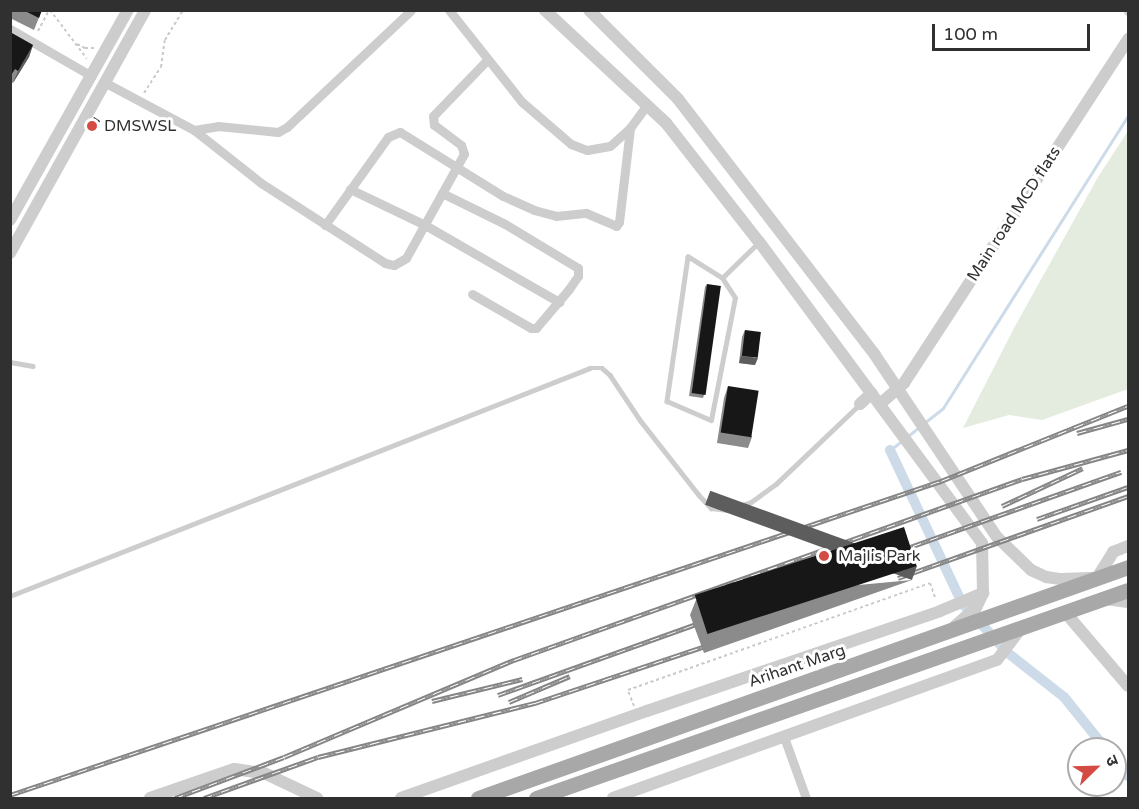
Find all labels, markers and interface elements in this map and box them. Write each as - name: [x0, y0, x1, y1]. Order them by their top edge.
- scale bar: [935, 12, 1092, 50]
- text: 100 m: [943, 23, 998, 45]
- place label: DMSWSL: [104, 116, 177, 136]
- marker: DMSWSL: [85, 119, 99, 133]
- street label: Main road MCD flats: [963, 143, 1065, 285]
- place label: Majlis Park: [838, 546, 920, 566]
- marker: Majlis Park: [815, 547, 833, 565]
- street label: Arihant Marg: [746, 640, 848, 692]
- north arrow: [1067, 737, 1127, 797]
- text: उ: [1101, 753, 1123, 769]

